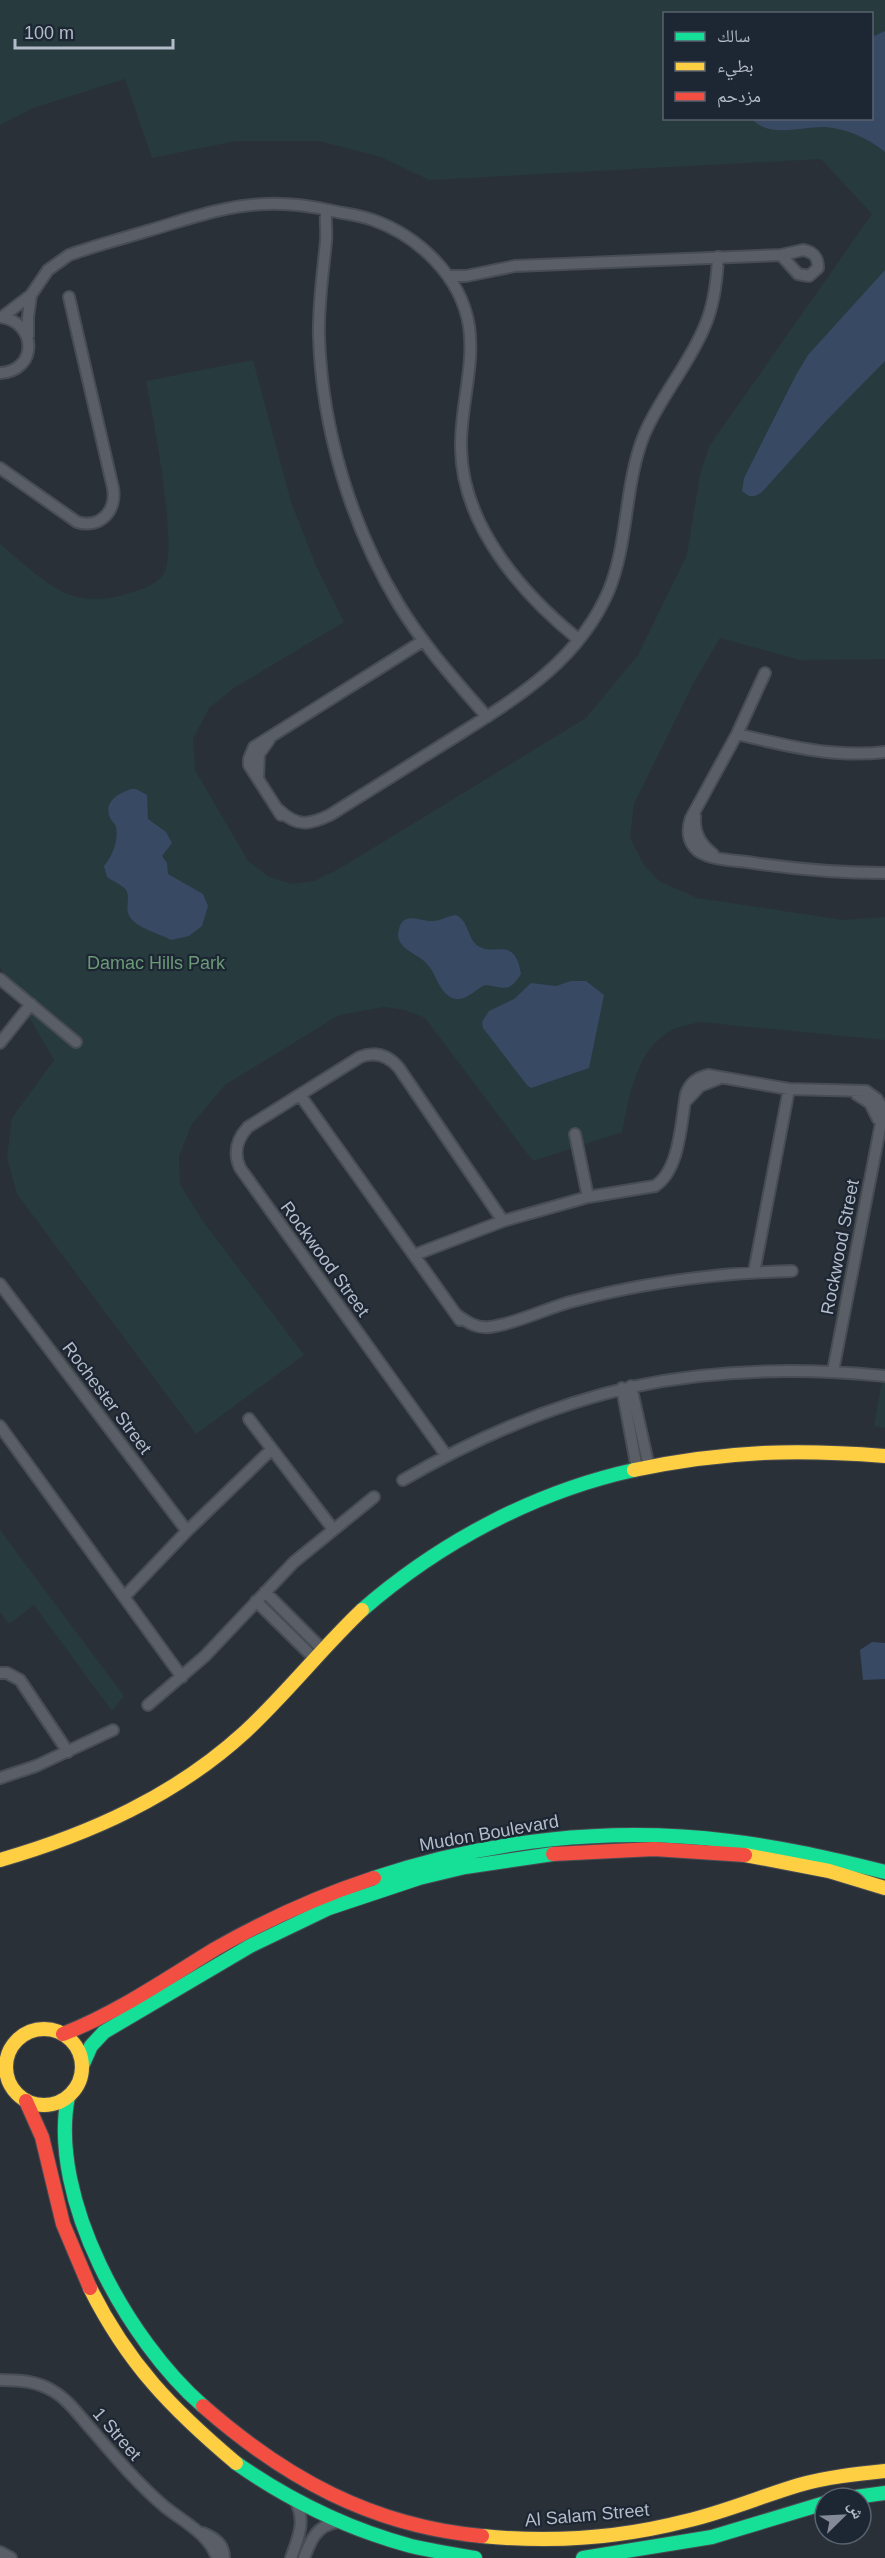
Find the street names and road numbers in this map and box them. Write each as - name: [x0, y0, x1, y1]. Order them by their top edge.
- street label: Rockwood Street: [817, 1178, 863, 1316]
- street label: Rockwood Street: [277, 1198, 373, 1320]
- street label: Rochester Street: [58, 1338, 156, 1458]
- street label: Mudon Boulevard: [418, 1811, 560, 1855]
- street label: 1 Street: [89, 2404, 145, 2464]
- street label: Al Salam Street: [524, 2500, 650, 2530]

